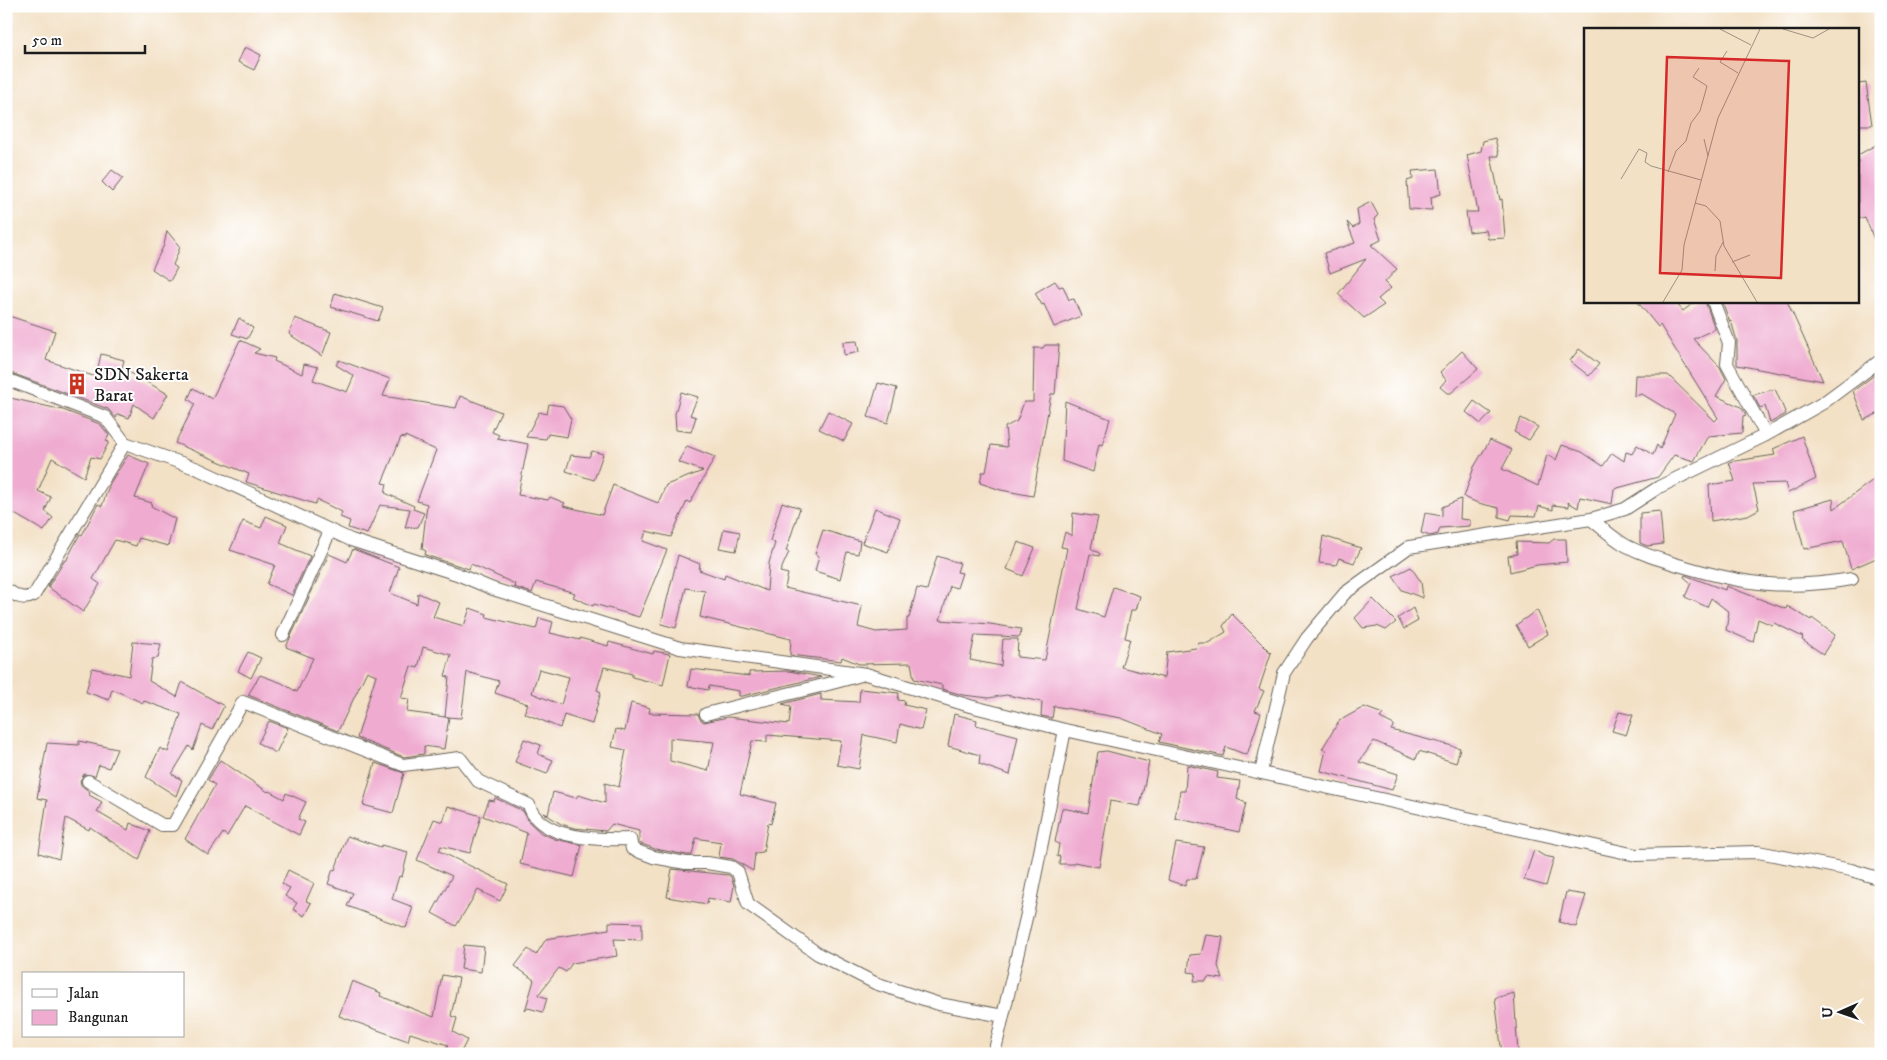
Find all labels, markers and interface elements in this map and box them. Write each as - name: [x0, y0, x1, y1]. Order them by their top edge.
- scale bar: [25, 22, 145, 54]
- inset map: [1584, 28, 1860, 302]
- text: 50 m: [32, 31, 62, 50]
- place label: SDN Sakerta Barat: [94, 364, 189, 407]
- building icon: SDN Sakerta Barat: [64, 371, 90, 397]
- legend: [22, 972, 185, 1038]
- text: Jalan: [66, 984, 99, 1003]
- north arrow: [1814, 988, 1864, 1038]
- text: U: [1819, 1007, 1837, 1018]
- text: Bangunan: [68, 1008, 128, 1027]

